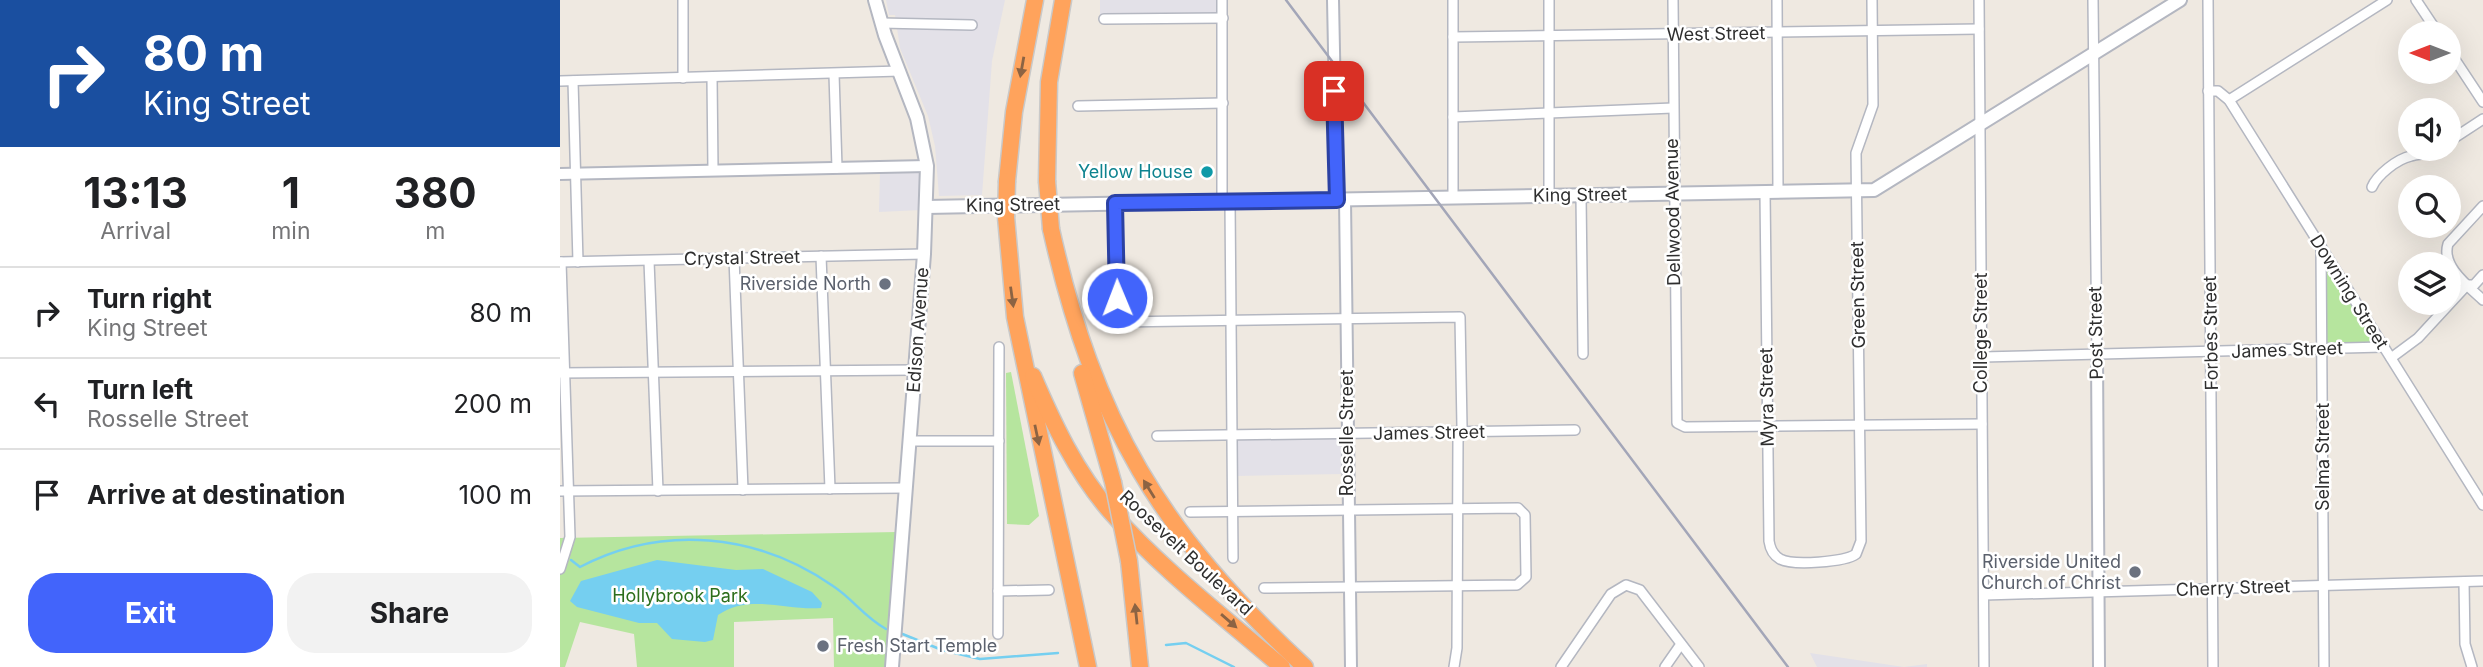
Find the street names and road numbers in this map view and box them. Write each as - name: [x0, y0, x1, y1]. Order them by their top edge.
- street label: West Street: [1667, 22, 1766, 45]
- street label: Dellwood Avenue: [1661, 138, 1684, 286]
- street label: King Street: [1533, 183, 1627, 206]
- street label: King Street: [966, 193, 1060, 216]
- street label: Downing Street: [2306, 231, 2393, 353]
- street label: Green Street: [1846, 241, 1869, 349]
- street label: Crystal Street: [684, 246, 800, 269]
- street label: Edison Avenue: [903, 267, 932, 393]
- street label: College Street: [1970, 273, 1991, 393]
- street label: Forbes Street: [2199, 275, 2222, 391]
- street label: Post Street: [2084, 286, 2107, 380]
- street label: James Street: [2231, 337, 2343, 362]
- street label: Myra Street: [1755, 347, 1778, 447]
- street label: Rosselle Street: [1336, 370, 1357, 496]
- street label: Selma Street: [2312, 403, 2333, 511]
- street label: James Street: [1373, 421, 1485, 444]
- street label: Roosevelt Boulevard: [1116, 486, 1257, 620]
- street label: Cherry Street: [2175, 575, 2291, 600]

